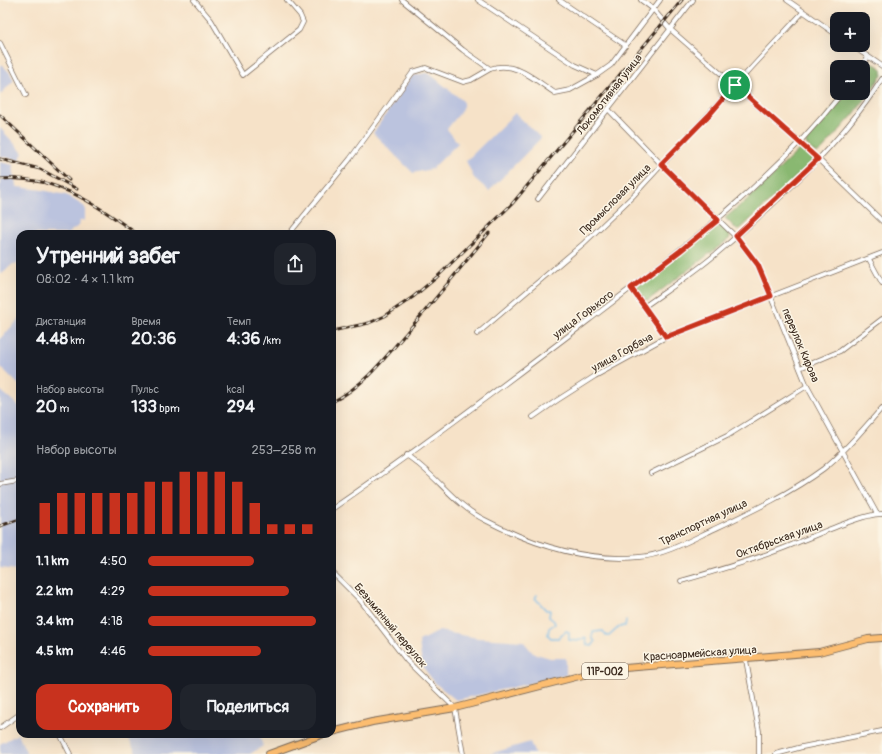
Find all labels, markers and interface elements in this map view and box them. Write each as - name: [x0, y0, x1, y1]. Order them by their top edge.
- map controls: [830, 12, 870, 100]
- button: +: [830, 12, 870, 52]
- street label: Локомотивная улица: [573, 51, 645, 138]
- button: −: [830, 60, 870, 100]
- pin: [718, 68, 752, 102]
- icon: arrive: [724, 74, 746, 96]
- street label: Промысловая улица: [577, 161, 653, 237]
- text: Утренний забег: [36, 242, 180, 270]
- button: share: [274, 243, 316, 285]
- text: 08:02 · 4 × 1.1 km: [36, 271, 134, 287]
- street label: улица Горького: [550, 287, 616, 342]
- street label: переулок Кирова: [779, 306, 822, 384]
- text: Дистанция: [36, 315, 86, 328]
- text: Время: [131, 315, 161, 328]
- text: Темп: [227, 315, 251, 328]
- text: 4.48: [36, 328, 68, 349]
- text: 20:36: [131, 328, 176, 349]
- text: 4:36: [227, 328, 260, 349]
- street label: улица Горбача: [588, 330, 655, 375]
- text: km: [68, 334, 85, 347]
- text: /km: [260, 334, 281, 347]
- text: Набор высоты: [36, 383, 104, 396]
- text: Пульс: [131, 383, 159, 396]
- text: kcal: [227, 383, 245, 396]
- text: 20: [36, 396, 57, 417]
- text: 133: [131, 396, 157, 417]
- text: 294: [227, 396, 255, 417]
- text: m: [57, 402, 69, 415]
- text: bpm: [157, 402, 180, 415]
- text: Набор высоты: [36, 442, 117, 458]
- text: 253–258 m: [252, 442, 316, 458]
- street label: Транспортная улица: [657, 496, 749, 548]
- street label: Октябрьская улица: [734, 518, 824, 561]
- text: 1.1 km: [36, 553, 69, 569]
- text: 4:50: [100, 553, 127, 569]
- street label: Безымянный переулок: [351, 580, 430, 670]
- text: 2.2 km: [36, 583, 73, 599]
- text: 4:29: [100, 583, 125, 599]
- text: 3.4 km: [36, 613, 73, 629]
- text: 4:18: [100, 613, 123, 629]
- text: 4.5 km: [36, 643, 73, 659]
- text: 4:46: [100, 643, 126, 659]
- street label: Красноармейская улица: [643, 643, 757, 664]
- road number: 11Р-002: [582, 663, 628, 679]
- button: Сохранить: [36, 684, 172, 730]
- button: Поделиться: [180, 684, 316, 730]

